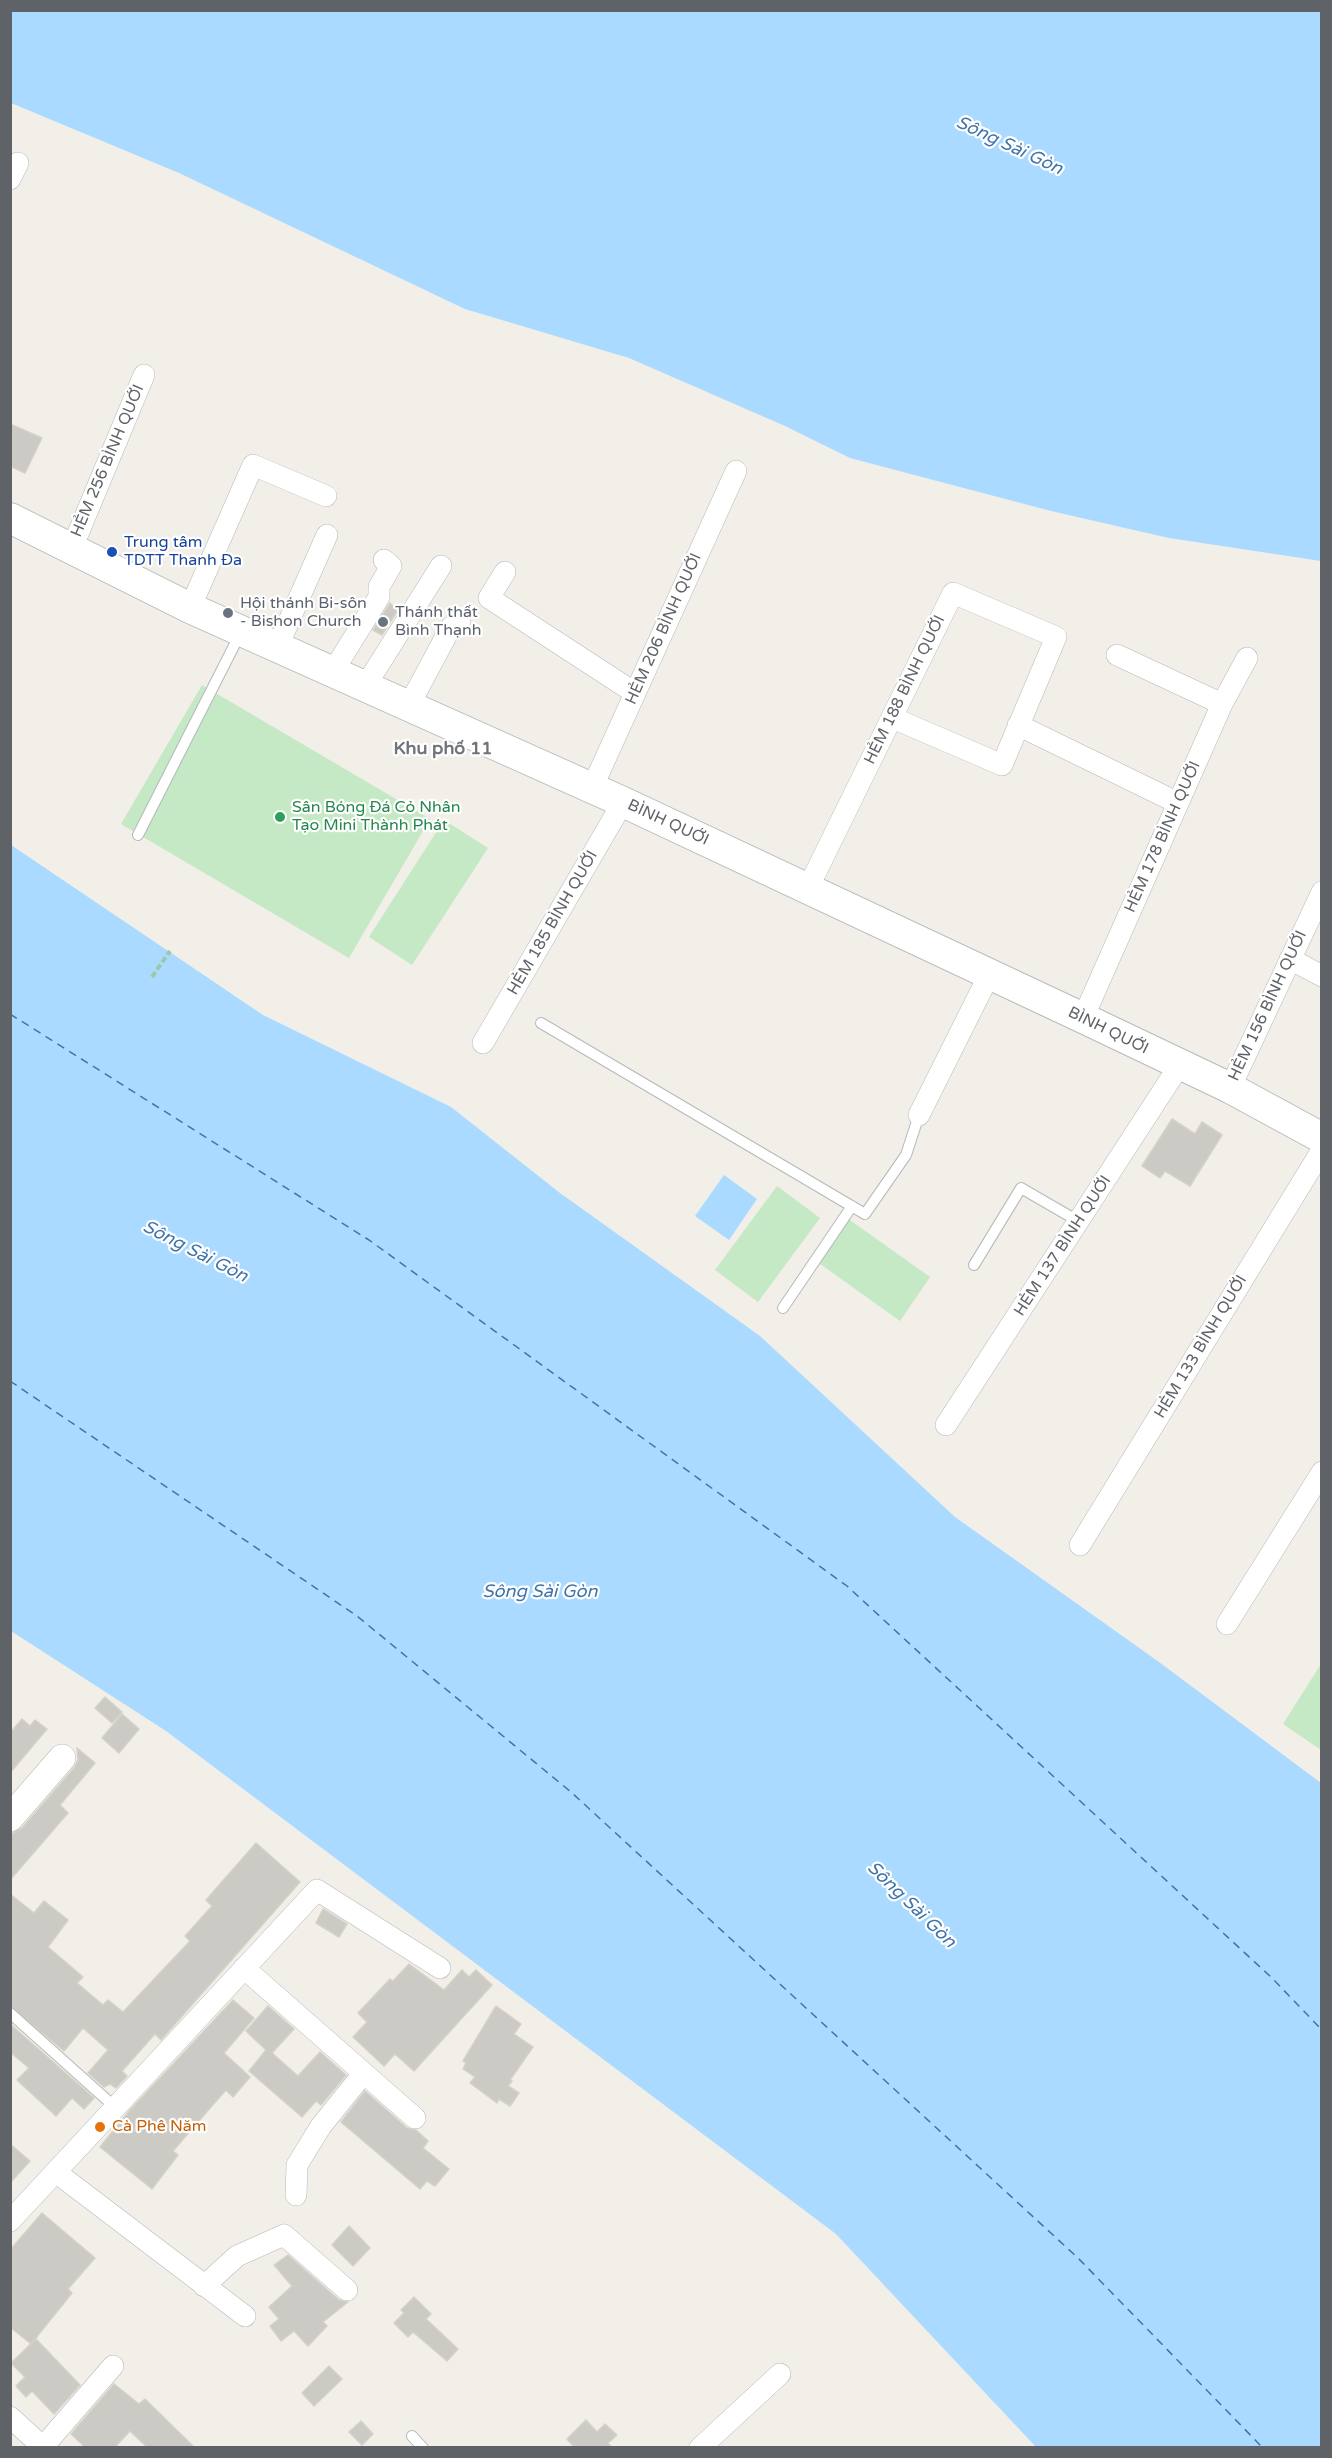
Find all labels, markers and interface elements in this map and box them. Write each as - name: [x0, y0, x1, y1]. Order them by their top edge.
- water label: Sông Sài Gòn: [952, 112, 1066, 180]
- street label: HẺM 256 BÌNH QUỚI: [67, 382, 149, 540]
- place label: Trung tâm TDTT Thanh Đa: [124, 533, 242, 571]
- marker: Trung tâm TDTT Thanh Đa: [105, 545, 119, 559]
- street label: HẺM 206 BÌNH QUỚI: [622, 550, 706, 708]
- place label: Hội thánh Bi-sôn - Bishon Church: [240, 594, 367, 632]
- place label: Thánh thất Bình Thạnh: [395, 603, 481, 641]
- marker: Hội thánh Bi-sôn - Bishon Church: [221, 606, 235, 620]
- street label: HẺM 188 BÌNH QUỚI: [861, 612, 949, 768]
- marker: Thánh thất Bình Thạnh: [376, 615, 390, 629]
- district label: Khu phố 11: [393, 738, 493, 760]
- street label: HẺM 178 BÌNH QUỚI: [1121, 758, 1205, 916]
- street label: BÌNH QUỚI: [624, 796, 712, 850]
- place label: Sân Bóng Đá Cỏ Nhân Tạo Mini Thành Phát: [292, 798, 460, 836]
- marker: Sân Bóng Đá Cỏ Nhân Tạo Mini Thành Phát: [273, 810, 287, 824]
- street label: HẺM 185 BÌNH QUỚI: [504, 847, 602, 999]
- street label: HẺM 156 BÌNH QUỚI: [1225, 928, 1311, 1084]
- street label: BÌNH QUỚI: [1065, 1003, 1151, 1059]
- street label: HẺM 137 BÌNH QUỚI: [1010, 1172, 1116, 1320]
- water label: Sông Sài Gòn: [139, 1216, 251, 1288]
- street label: HẺM 133 BÌNH QUỚI: [1151, 1272, 1251, 1422]
- water label: Sông Sài Gòn: [483, 1581, 597, 1603]
- water label: Sông Sài Gòn: [862, 1857, 960, 1953]
- place label: Cà Phê Năm: [112, 2117, 206, 2137]
- marker: Cà Phê Năm: [93, 2120, 107, 2134]

